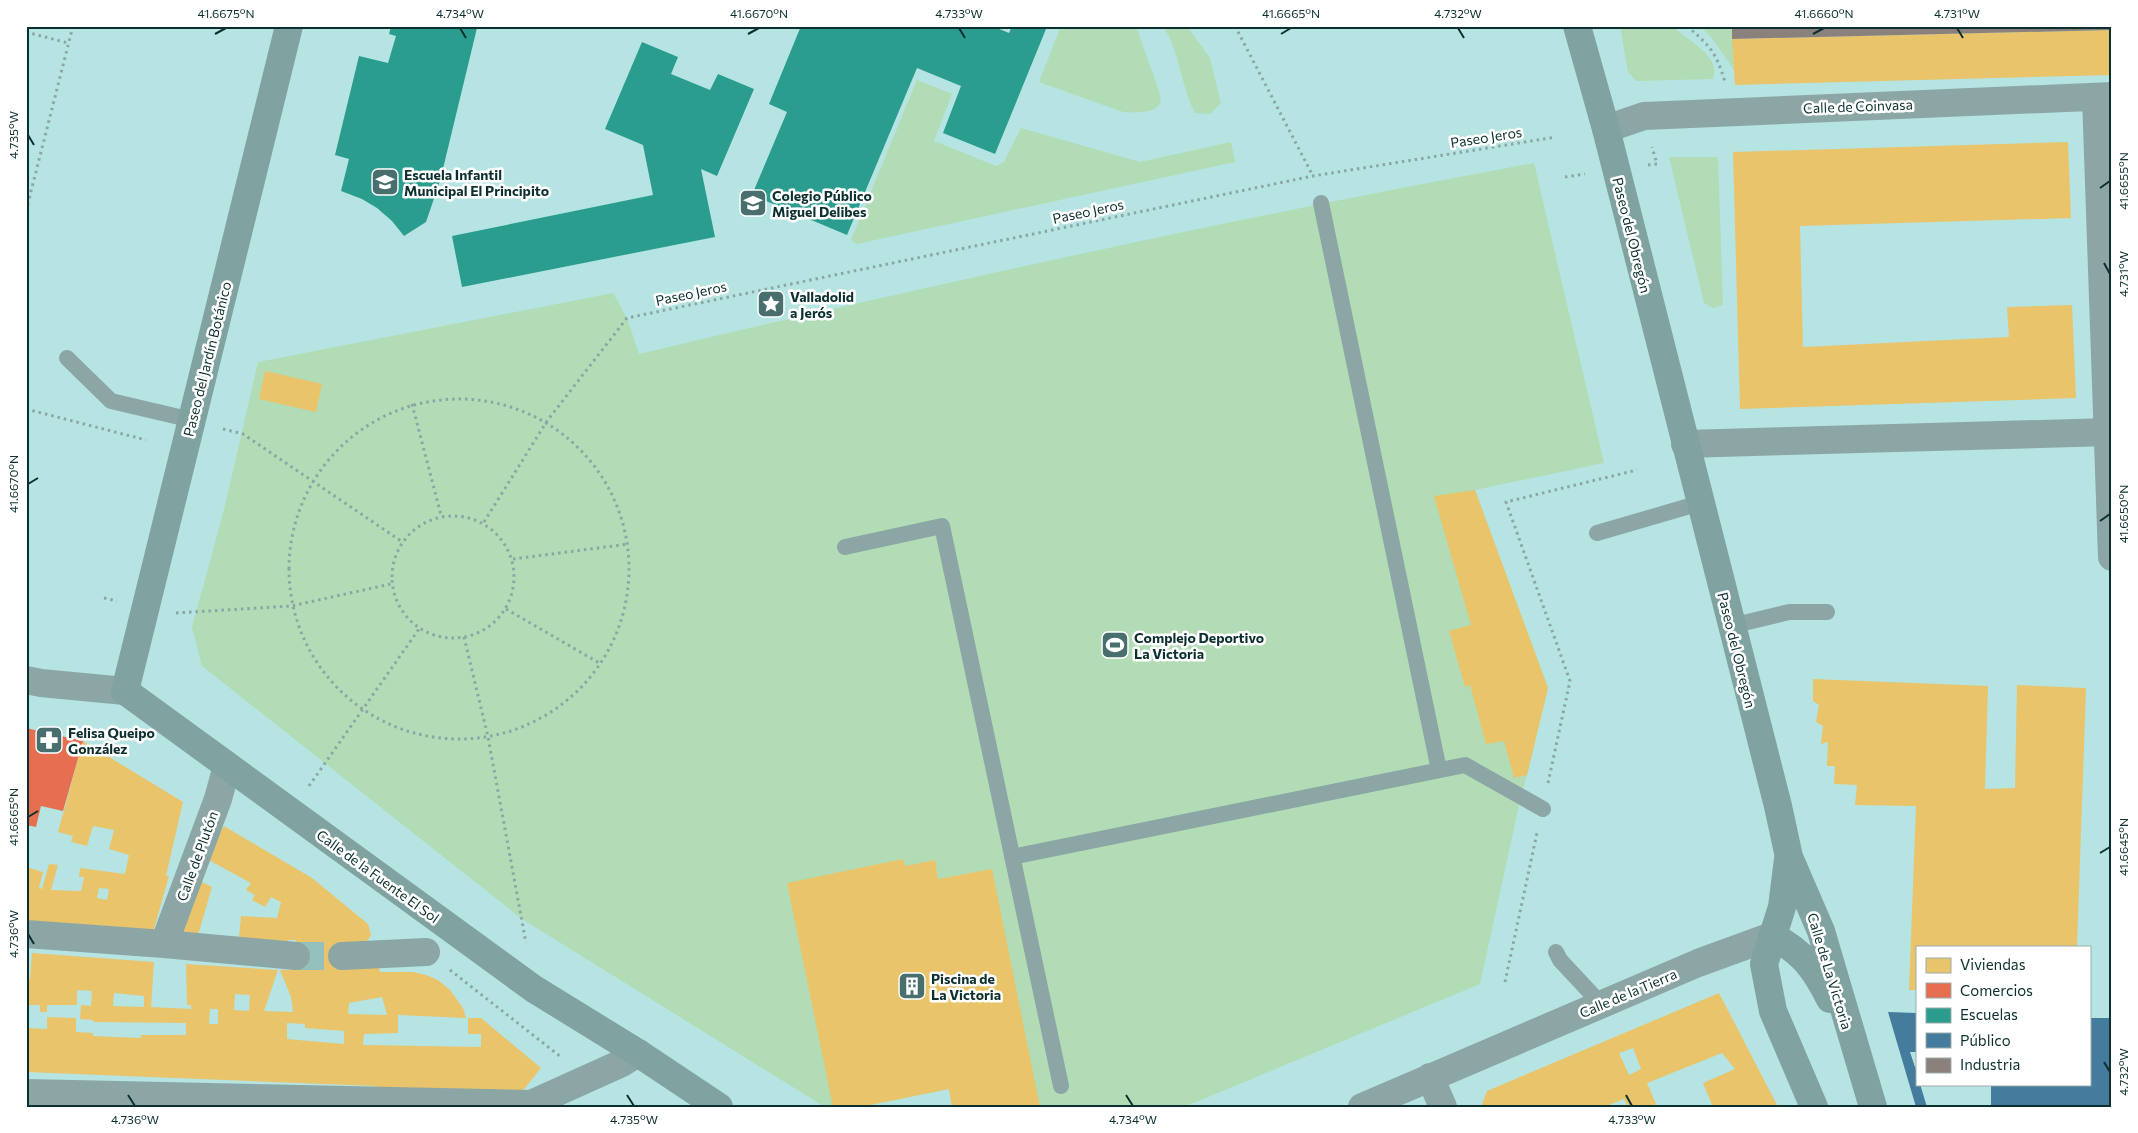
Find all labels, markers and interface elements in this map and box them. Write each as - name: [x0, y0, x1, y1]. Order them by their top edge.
- text: 41.6675°N: [197, 6, 255, 20]
- text: 4.734°W: [436, 6, 484, 20]
- text: 41.6670°N: [730, 6, 788, 20]
- text: 4.733°W: [935, 6, 983, 20]
- text: 41.6665°N: [1262, 6, 1320, 20]
- text: 4.732°W: [1434, 6, 1482, 20]
- text: 41.6660°N: [1795, 6, 1853, 20]
- text: 4.731°W: [1934, 6, 1980, 20]
- street label: Calle de Coinvasa: [1803, 96, 1913, 116]
- text: 4.735°W: [6, 111, 20, 159]
- street label: Paseo Jeros: [1449, 123, 1523, 151]
- text: 41.6655°N: [2116, 152, 2130, 210]
- place label: Escuela Infantil Municipal El Principito: [404, 166, 549, 199]
- school or university icon: Escuela Infantil Municipal El Principito: [370, 167, 400, 197]
- street label: Paseo del Obregón: [1609, 175, 1655, 295]
- place label: Colegio Público Miguel Delibes: [772, 187, 872, 220]
- school or university icon: Colegio Público Miguel Delibes: [738, 188, 768, 218]
- street label: Paseo Jeros: [1051, 195, 1125, 227]
- text: 4.731°W: [2116, 251, 2130, 297]
- street label: Paseo Jeros: [654, 277, 728, 309]
- street label: Paseo del Jardín Botánico: [180, 280, 234, 438]
- place label: Valladolid a Jerós: [790, 288, 854, 321]
- place icon: Valladolid a Jerós: [756, 289, 786, 319]
- text: 41.6670°N: [6, 455, 20, 513]
- text: 41.6650°N: [2116, 485, 2130, 543]
- street label: Paseo del Obregón: [1714, 590, 1760, 710]
- place label: Complejo Deportivo La Victoria: [1134, 629, 1264, 662]
- sports icon: Complejo Deportivo La Victoria: [1100, 630, 1130, 660]
- place label: Felisa Queipo González: [68, 724, 155, 757]
- pharmacy icon: Felisa Queipo González: [34, 725, 64, 755]
- text: 41.6665°N: [6, 788, 20, 846]
- street label: Calle de Plutón: [173, 809, 221, 903]
- text: 41.6645°N: [2116, 818, 2130, 876]
- street label: Calle de la Fuente El Sol: [313, 826, 443, 926]
- text: 4.736°W: [6, 910, 20, 958]
- street label: Calle de La Victoria: [1804, 911, 1856, 1031]
- legend: [1916, 946, 2090, 1086]
- text: Viviendas: [1960, 955, 2026, 973]
- street label: Calle de la Tierra: [1577, 965, 1679, 1021]
- place label: Piscina de La Victoria: [931, 970, 1001, 1003]
- building icon: Piscina de La Victoria: [897, 971, 927, 1001]
- text: Comercios: [1960, 981, 2033, 999]
- text: Escuelas: [1960, 1005, 2018, 1023]
- text: Público: [1960, 1031, 2011, 1049]
- text: 4.732°W: [2116, 1048, 2130, 1096]
- text: Industria: [1960, 1055, 2020, 1073]
- text: 4.736°W: [111, 1112, 159, 1126]
- text: 4.735°W: [610, 1112, 658, 1126]
- text: 4.734°W: [1109, 1112, 1157, 1126]
- text: 4.733°W: [1608, 1112, 1656, 1126]

